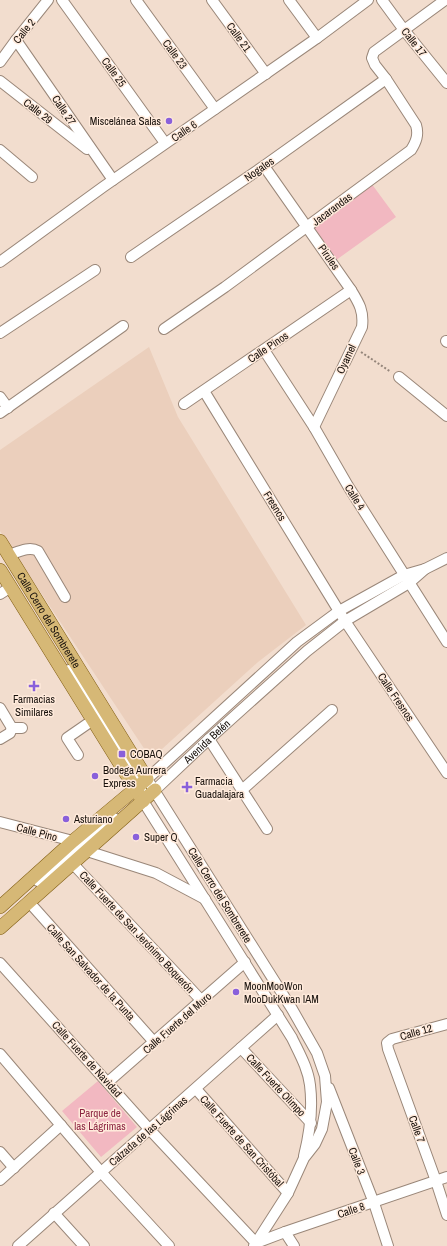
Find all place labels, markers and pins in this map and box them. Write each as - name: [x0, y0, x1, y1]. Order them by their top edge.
- place label: Miscelánea Salas: [90, 114, 161, 128]
- marker: Miscelánea Salas: [164, 116, 174, 126]
- marker: Farmacias Similares: [29, 681, 39, 691]
- place label: Farmacias Similares: [13, 692, 56, 719]
- place label: COBAQ: [130, 747, 163, 761]
- marker: COBAQ: [117, 749, 127, 759]
- place label: Bodega Aurrera Express: [103, 763, 166, 790]
- marker: Bodega Aurrera Express: [90, 771, 100, 781]
- place label: Farmacia Guadalajara: [195, 774, 244, 801]
- marker: Farmacia Guadalajara: [182, 782, 192, 792]
- place label: Asturiano: [73, 812, 113, 826]
- marker: Asturiano: [61, 814, 71, 824]
- place label: Super Q: [144, 830, 178, 844]
- marker: Super Q: [131, 832, 141, 842]
- place label: MoonMooWon MooDukKwan IAM: [244, 979, 319, 1006]
- marker: MoonMooWon MooDukKwan IAM: [231, 987, 241, 997]

